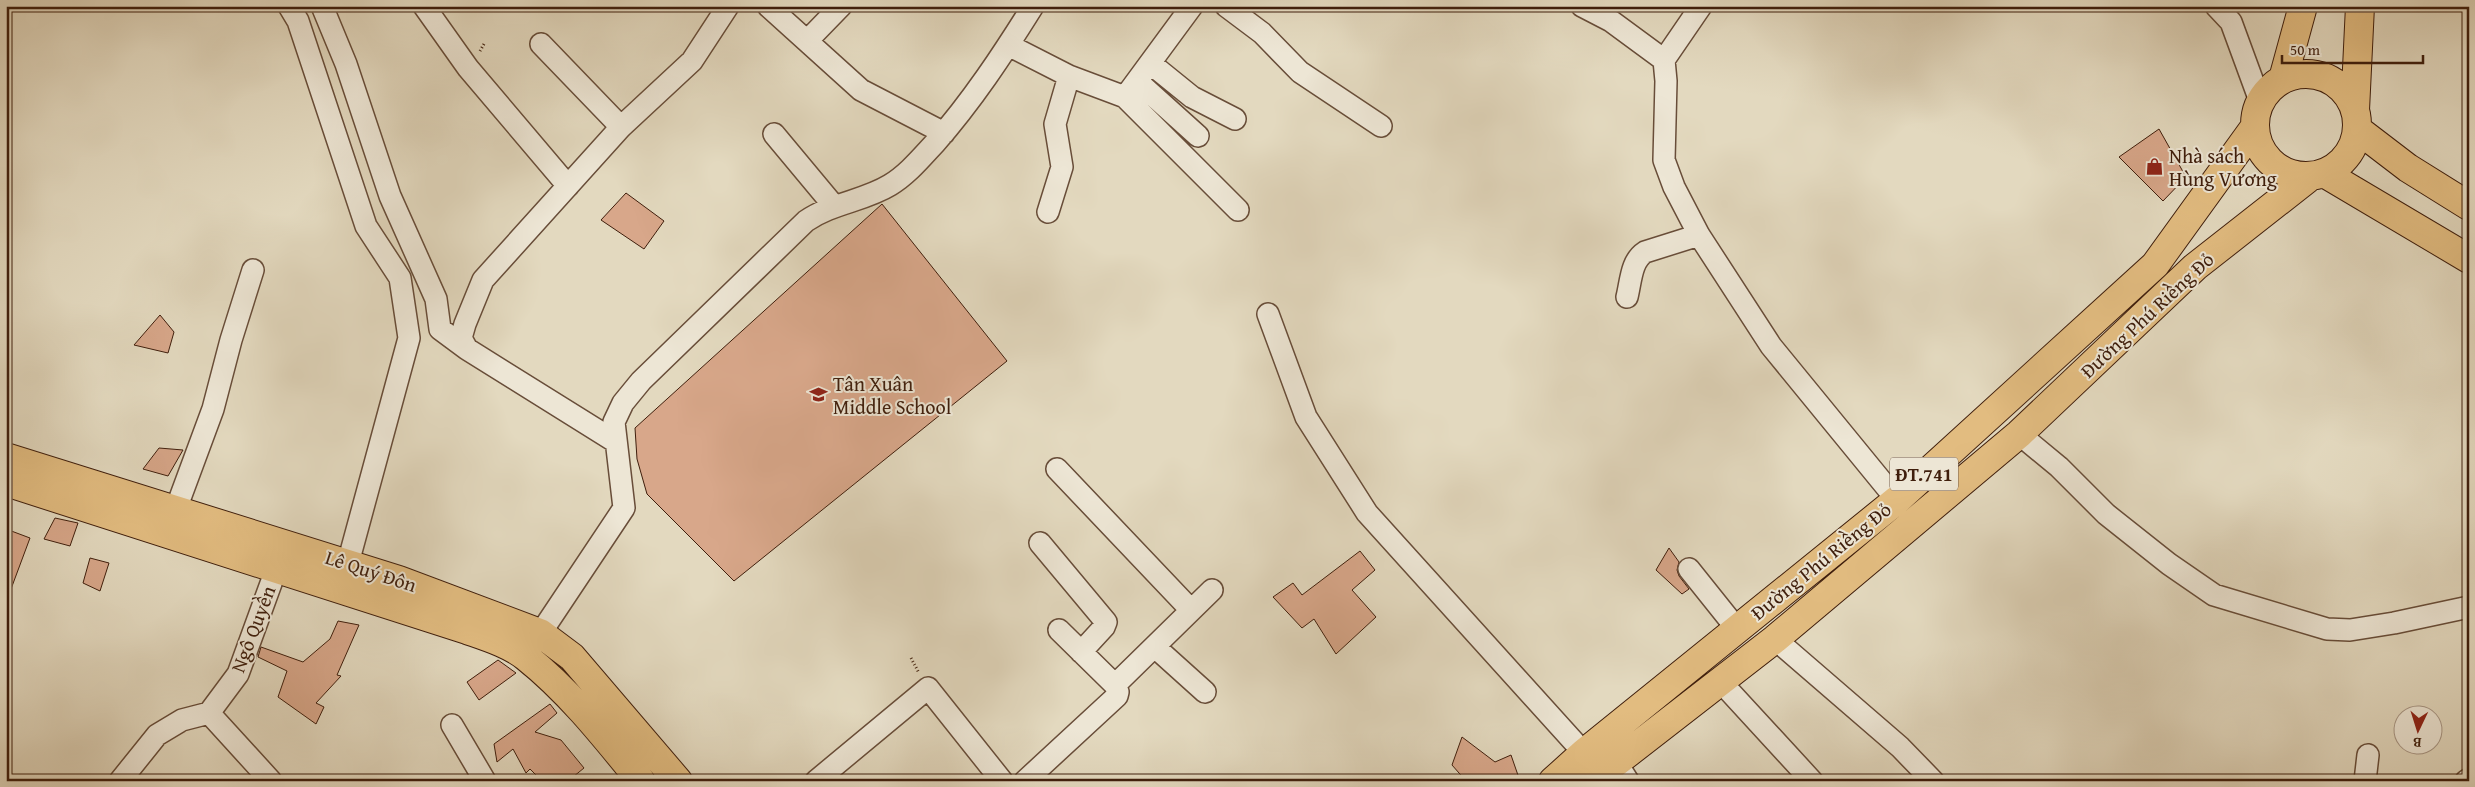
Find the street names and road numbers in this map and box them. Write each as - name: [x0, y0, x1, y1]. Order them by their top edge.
- street label: Đường Phú Riềng Đỏ: [2073, 245, 2220, 384]
- road number: ĐT.741: [1890, 458, 1958, 490]
- street label: Đường Phú Riềng Đỏ: [1744, 495, 1897, 626]
- street label: Lê Quý Đôn: [322, 542, 421, 599]
- street label: Ngô Quyền: [223, 581, 282, 677]

